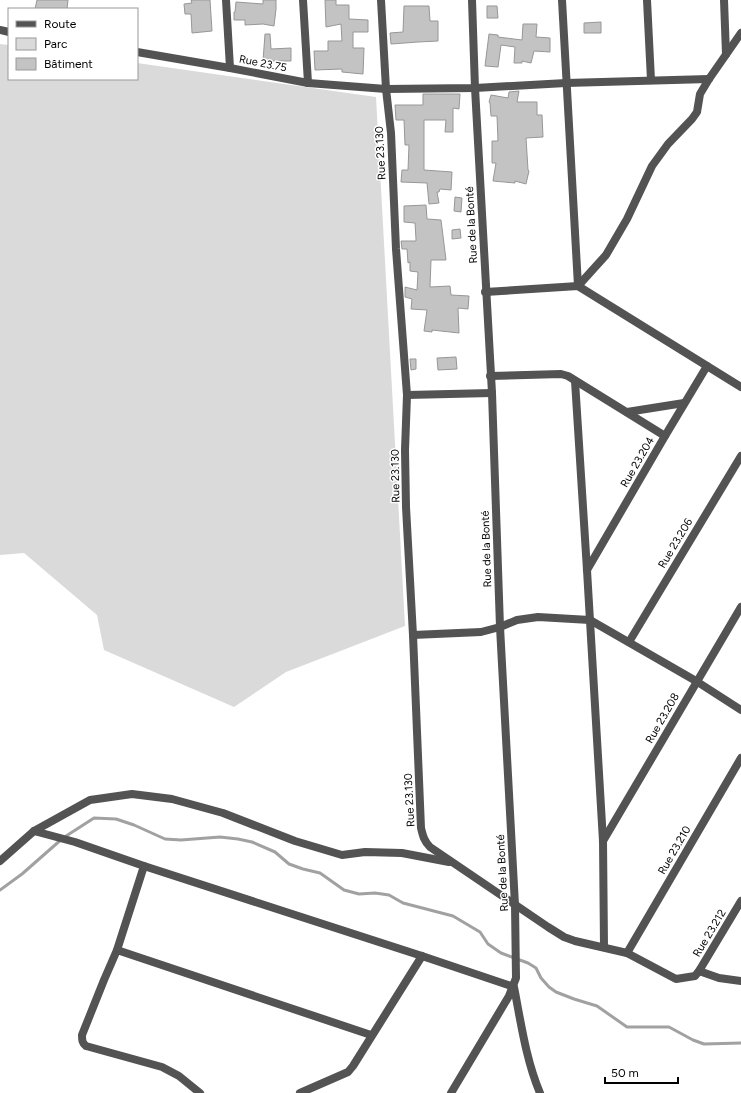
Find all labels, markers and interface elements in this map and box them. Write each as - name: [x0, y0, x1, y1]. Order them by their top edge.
- legend: [8, 8, 138, 80]
- text: Route: [44, 17, 77, 31]
- text: Parc: [44, 37, 68, 51]
- street label: Rue 23.75: [238, 52, 288, 74]
- text: Bâtiment: [44, 57, 93, 71]
- street label: Rue 23.130: [373, 126, 388, 180]
- street label: Rue de la Bonté: [463, 186, 480, 264]
- street label: Rue 23.204: [618, 435, 657, 490]
- street label: Rue 23.130: [389, 449, 402, 503]
- street label: Rue de la Bonté: [479, 510, 494, 588]
- street label: Rue 23.206: [656, 516, 695, 570]
- street label: Rue 23.208: [643, 690, 682, 746]
- street label: Rue 23.130: [402, 773, 417, 827]
- street label: Rue 23.210: [655, 824, 694, 877]
- street label: Rue de la Bonté: [494, 834, 511, 912]
- street label: Rue 23.212: [690, 907, 729, 959]
- scale bar: [605, 1059, 678, 1085]
- text: 50 m: [611, 1066, 639, 1080]

